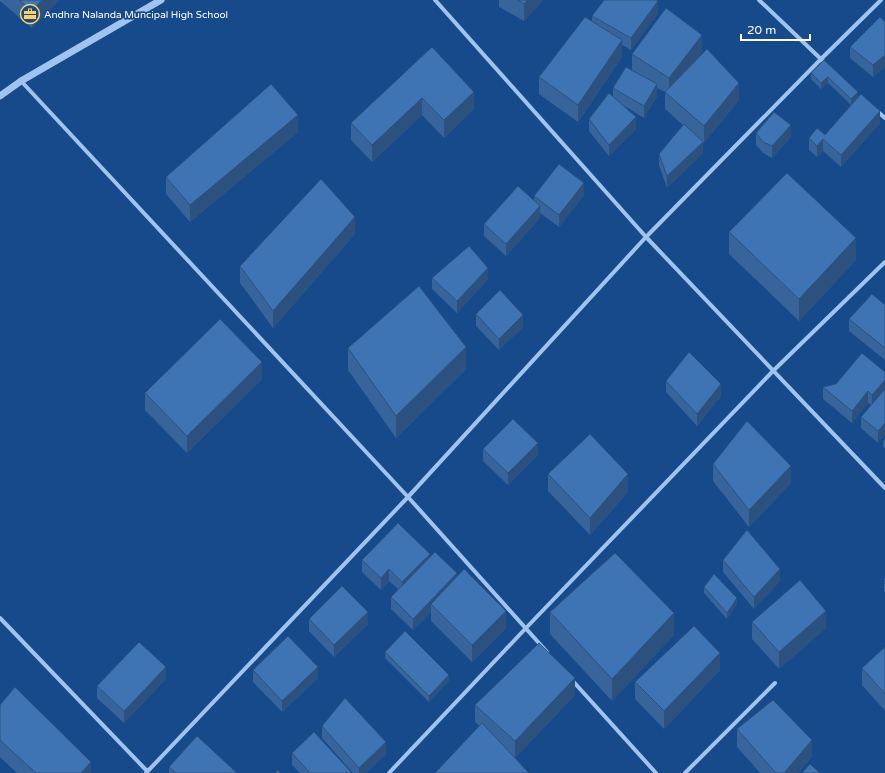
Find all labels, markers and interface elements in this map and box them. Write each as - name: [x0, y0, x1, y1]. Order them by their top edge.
- office icon: Andhra Nalanda Muncipal High School: [19, 3, 41, 25]
- place label: Andhra Nalanda Muncipal High School: [44, 9, 228, 21]
- scale bar: [741, 16, 810, 42]
- text: 20 m: [747, 23, 776, 37]

